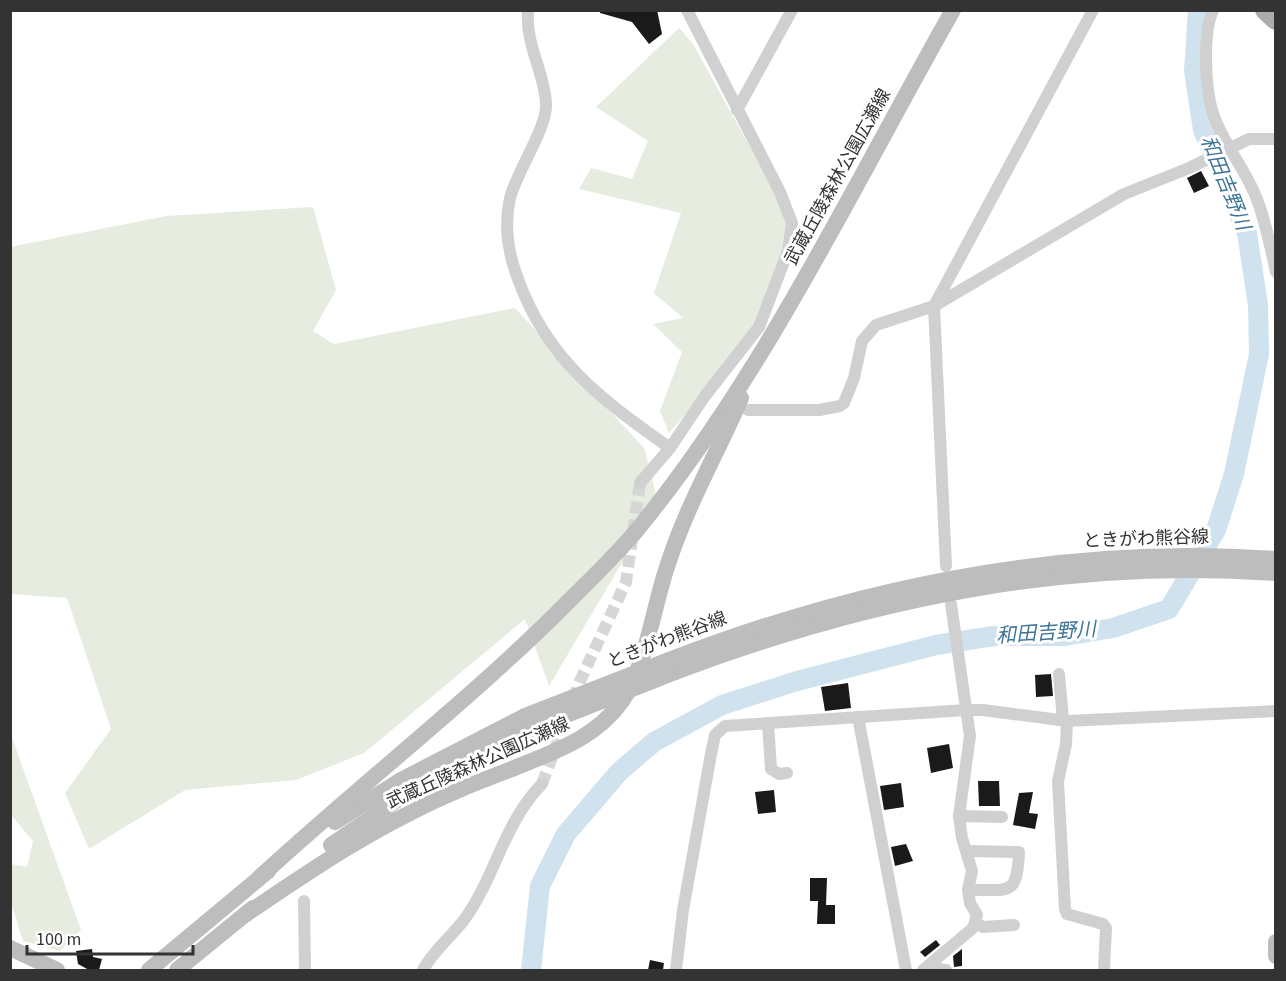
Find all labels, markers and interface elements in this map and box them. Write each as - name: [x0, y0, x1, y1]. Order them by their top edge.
- street label: 武蔵丘陵森林公園広瀬線: [779, 84, 897, 270]
- water label: 和田吉野川: [1193, 131, 1257, 236]
- street label: ときがわ熊谷線: [1083, 524, 1209, 554]
- street label: ときがわ熊谷線: [604, 606, 730, 674]
- water label: 和田吉野川: [995, 615, 1099, 650]
- street label: 武蔵丘陵森林公園広瀬線: [382, 711, 574, 815]
- scale bar: [27, 918, 194, 956]
- text: 100 m: [36, 927, 81, 952]

